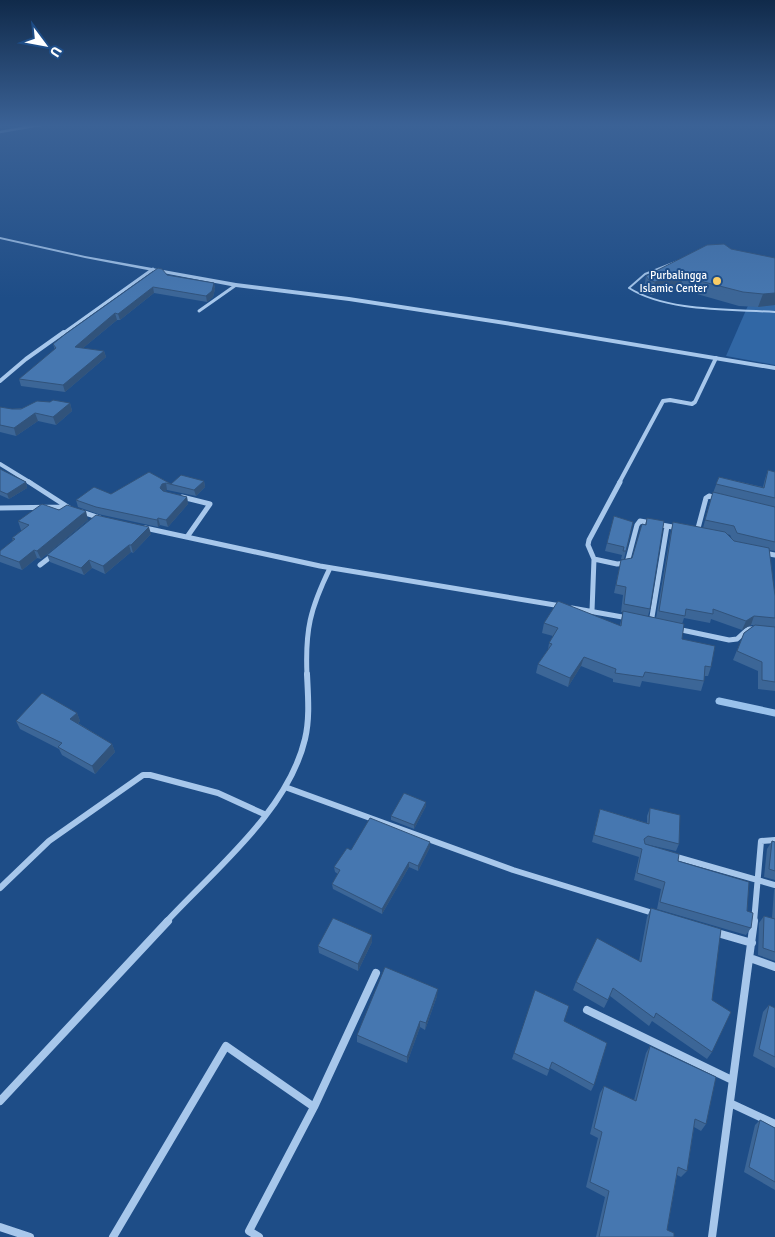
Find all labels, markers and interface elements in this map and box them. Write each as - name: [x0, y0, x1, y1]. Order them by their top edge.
- north arrow: [20, 20, 70, 70]
- text: U: [46, 43, 65, 60]
- place label: Purbalingga Islamic Center: [639, 269, 707, 295]
- marker: Purbalingga Islamic Center: [711, 275, 723, 287]

